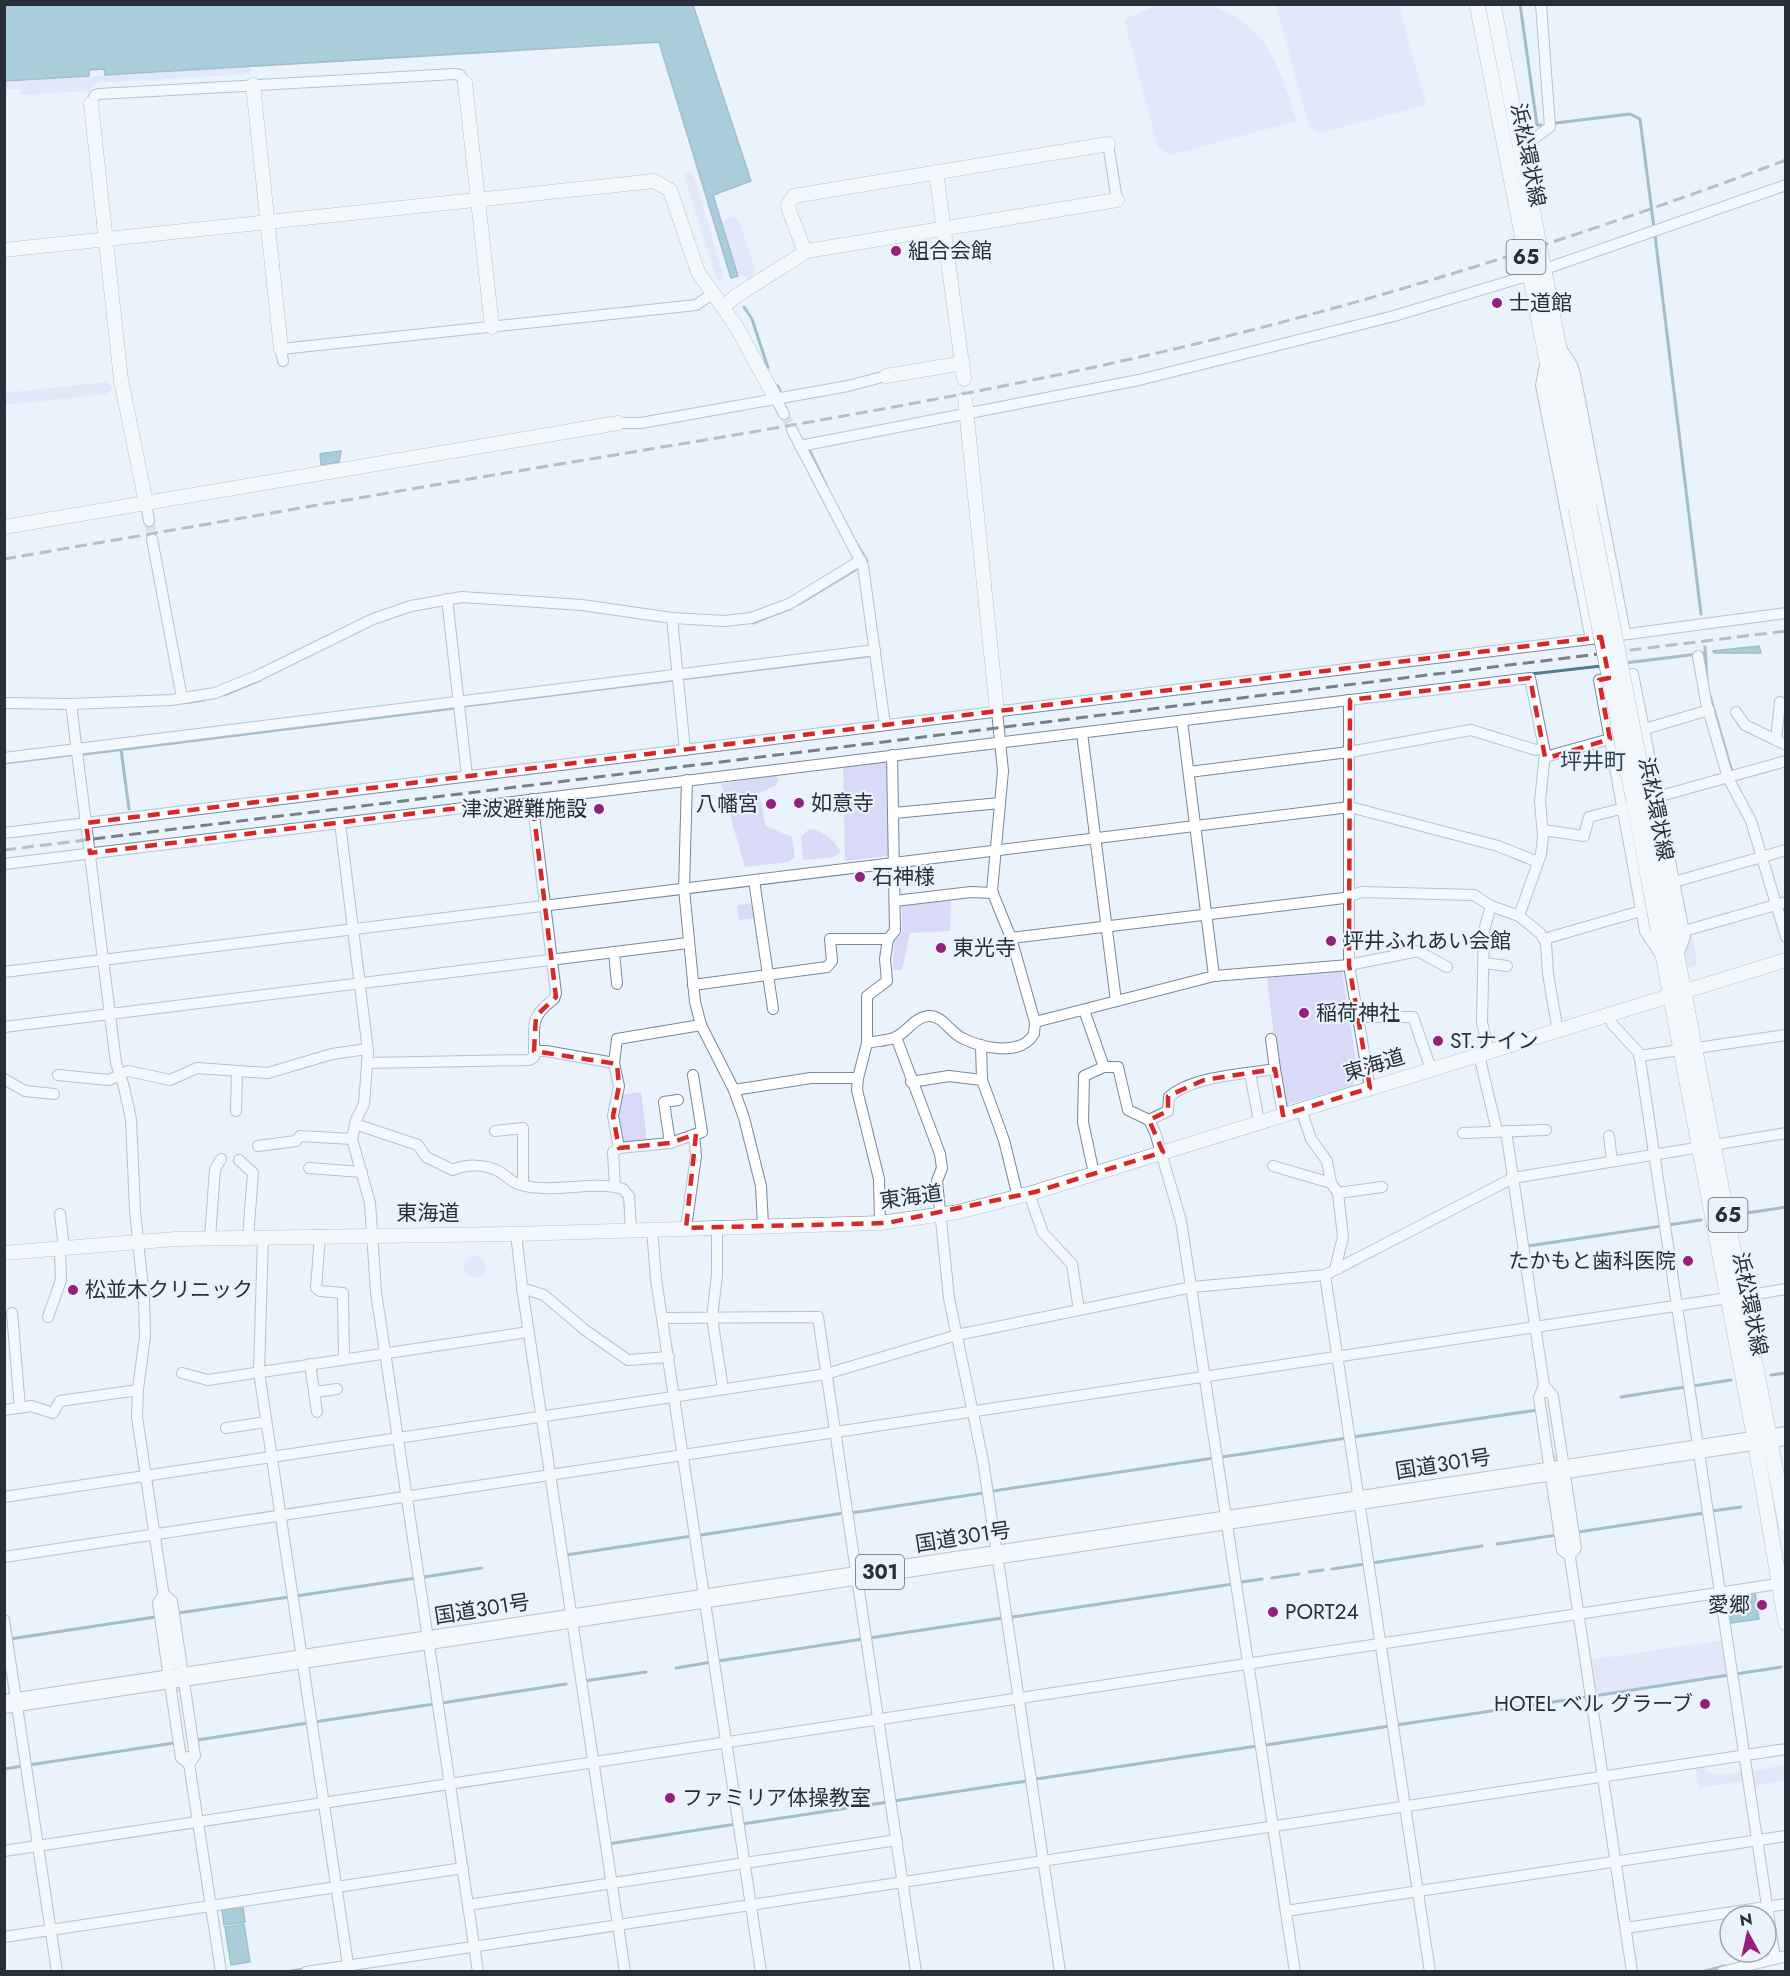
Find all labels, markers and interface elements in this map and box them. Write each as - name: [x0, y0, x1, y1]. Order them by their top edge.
- street label: 浜松環状線: [1503, 101, 1553, 209]
- place label: 組合会館: [908, 236, 992, 266]
- road number: 65: [1506, 240, 1546, 274]
- marker: 組合会館: [889, 244, 903, 258]
- place label: 士道館: [1509, 288, 1572, 318]
- marker: 士道館: [1490, 296, 1504, 310]
- district label: 坪井町: [1560, 745, 1626, 777]
- street label: 浜松環状線: [1631, 755, 1681, 863]
- place label: 如意寺: [811, 788, 874, 818]
- place label: 八幡宮: [696, 789, 759, 819]
- place label: 津波避難施設: [461, 794, 587, 824]
- marker: 如意寺: [792, 796, 806, 810]
- marker: 八幡宮: [764, 797, 778, 811]
- marker: 津波避難施設: [592, 802, 606, 816]
- place label: 石神様: [872, 862, 935, 892]
- marker: 石神様: [853, 870, 867, 884]
- place label: 坪井ふれあい会館: [1343, 926, 1511, 956]
- place label: 東光寺: [953, 933, 1016, 963]
- marker: 坪井ふれあい会館: [1324, 934, 1338, 948]
- marker: 東光寺: [934, 941, 948, 955]
- place label: 稲荷神社: [1316, 998, 1400, 1028]
- marker: 稲荷神社: [1297, 1006, 1311, 1020]
- place label: ST.ナイン: [1450, 1026, 1538, 1056]
- marker: ST.ナイン: [1431, 1034, 1445, 1048]
- street label: 東海道: [1339, 1041, 1409, 1089]
- street label: 東海道: [878, 1178, 944, 1216]
- street label: 東海道: [397, 1198, 460, 1228]
- road number: 65: [1708, 1198, 1748, 1232]
- place label: たかもと歯科医院: [1508, 1246, 1676, 1276]
- street label: 浜松環状線: [1725, 1250, 1775, 1358]
- marker: たかもと歯科医院: [1681, 1254, 1695, 1268]
- place label: 松並木クリニック: [85, 1275, 253, 1305]
- marker: 松並木クリニック: [66, 1283, 80, 1297]
- street label: 国道301号: [1393, 1442, 1493, 1486]
- street label: 国道301号: [913, 1515, 1013, 1559]
- road number: 301: [856, 1555, 904, 1589]
- street label: 国道301号: [432, 1587, 532, 1631]
- place label: 愛郷: [1708, 1590, 1750, 1620]
- place label: PORT24: [1285, 1597, 1359, 1627]
- marker: 愛郷: [1755, 1598, 1769, 1612]
- marker: PORT24: [1266, 1605, 1280, 1619]
- place label: HOTEL ベル グラーブ: [1494, 1689, 1693, 1719]
- marker: HOTEL ベル グラーブ: [1698, 1697, 1712, 1711]
- place label: ファミリア体操教室: [682, 1783, 871, 1813]
- marker: ファミリア体操教室: [663, 1791, 677, 1805]
- north arrow: [1718, 1904, 1778, 1964]
- text: N: [1738, 1907, 1754, 1932]

